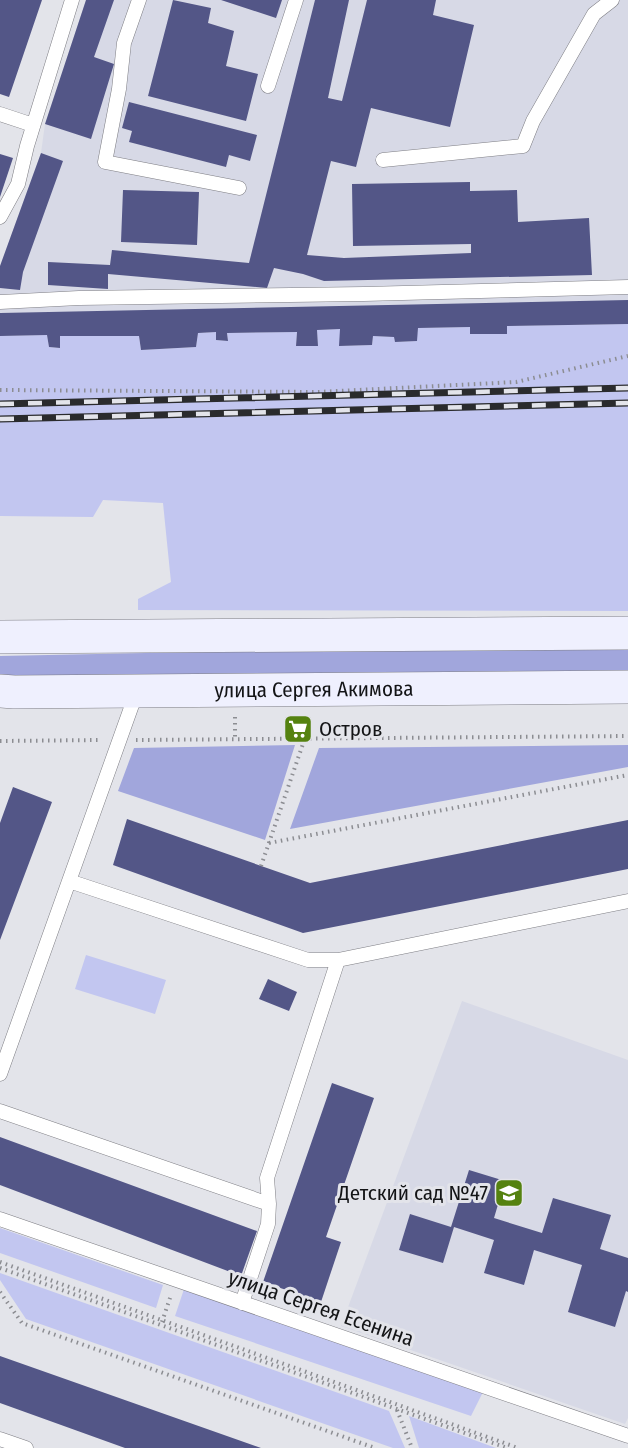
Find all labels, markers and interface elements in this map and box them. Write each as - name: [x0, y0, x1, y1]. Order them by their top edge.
- street label: улица Сергея Акимова: [214, 676, 414, 703]
- supermarket icon: Остров: [282, 713, 314, 745]
- place label: Остров: [319, 716, 382, 742]
- school or university icon: Детский сад №47: [493, 1177, 525, 1209]
- place label: Детский сад №47: [337, 1180, 488, 1206]
- street label: улица Сергея Есенина: [225, 1264, 417, 1352]

